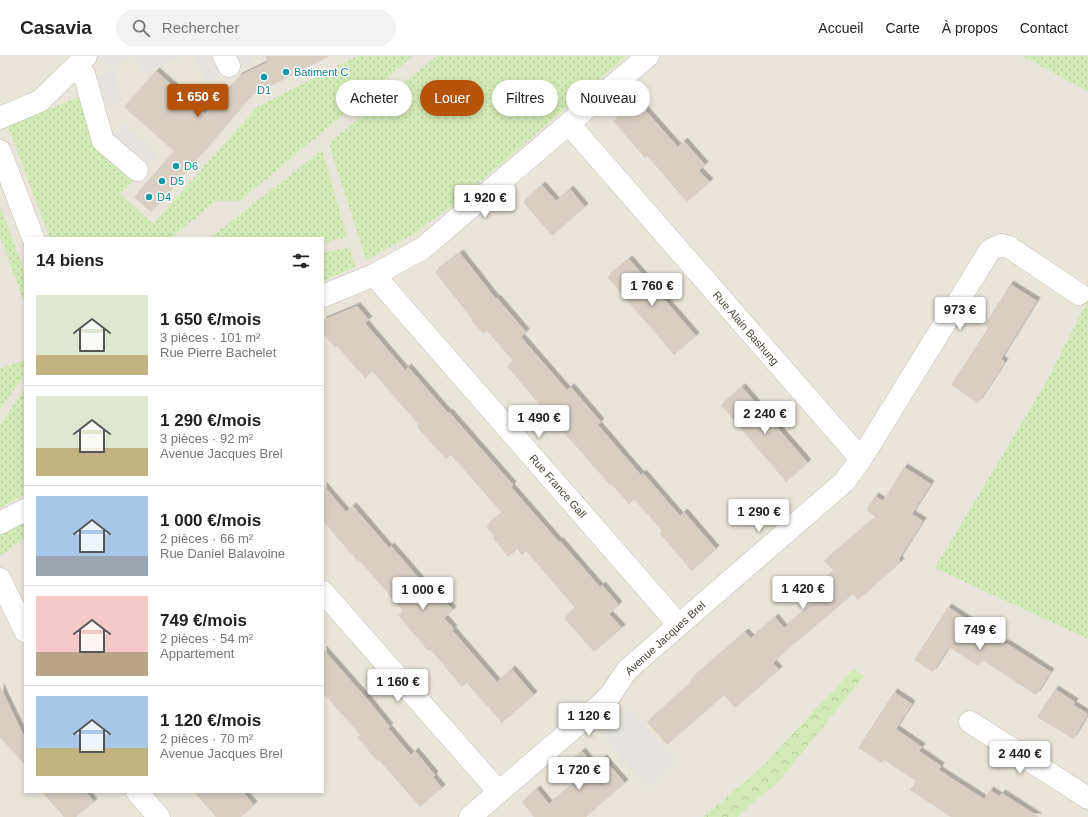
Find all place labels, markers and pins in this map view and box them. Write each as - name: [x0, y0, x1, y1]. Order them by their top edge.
- place label: Batiment C: [294, 66, 348, 78]
- marker: Batiment C: [281, 67, 291, 77]
- marker: D1: [259, 72, 269, 82]
- pin: 1 650 €: [161, 84, 235, 118]
- place label: D1: [257, 84, 271, 96]
- place label: D6: [184, 160, 198, 172]
- marker: D6: [171, 161, 181, 171]
- place label: D5: [170, 175, 184, 187]
- marker: D5: [157, 176, 167, 186]
- pin: 1 920 €: [448, 185, 522, 219]
- place label: D4: [157, 191, 171, 203]
- marker: D4: [144, 192, 154, 202]
- pin: 1 760 €: [615, 273, 689, 307]
- pin: 973 €: [932, 297, 988, 331]
- pin: 2 240 €: [728, 401, 802, 435]
- pin: 1 490 €: [502, 405, 576, 439]
- pin: 1 290 €: [722, 499, 796, 533]
- pin: 1 420 €: [766, 576, 840, 610]
- pin: 1 000 €: [386, 577, 460, 611]
- pin: 749 €: [952, 617, 1008, 651]
- pin: 1 160 €: [361, 669, 435, 703]
- pin: 1 120 €: [552, 703, 626, 737]
- pin: 2 440 €: [983, 741, 1057, 775]
- pin: 1 720 €: [542, 757, 616, 791]

